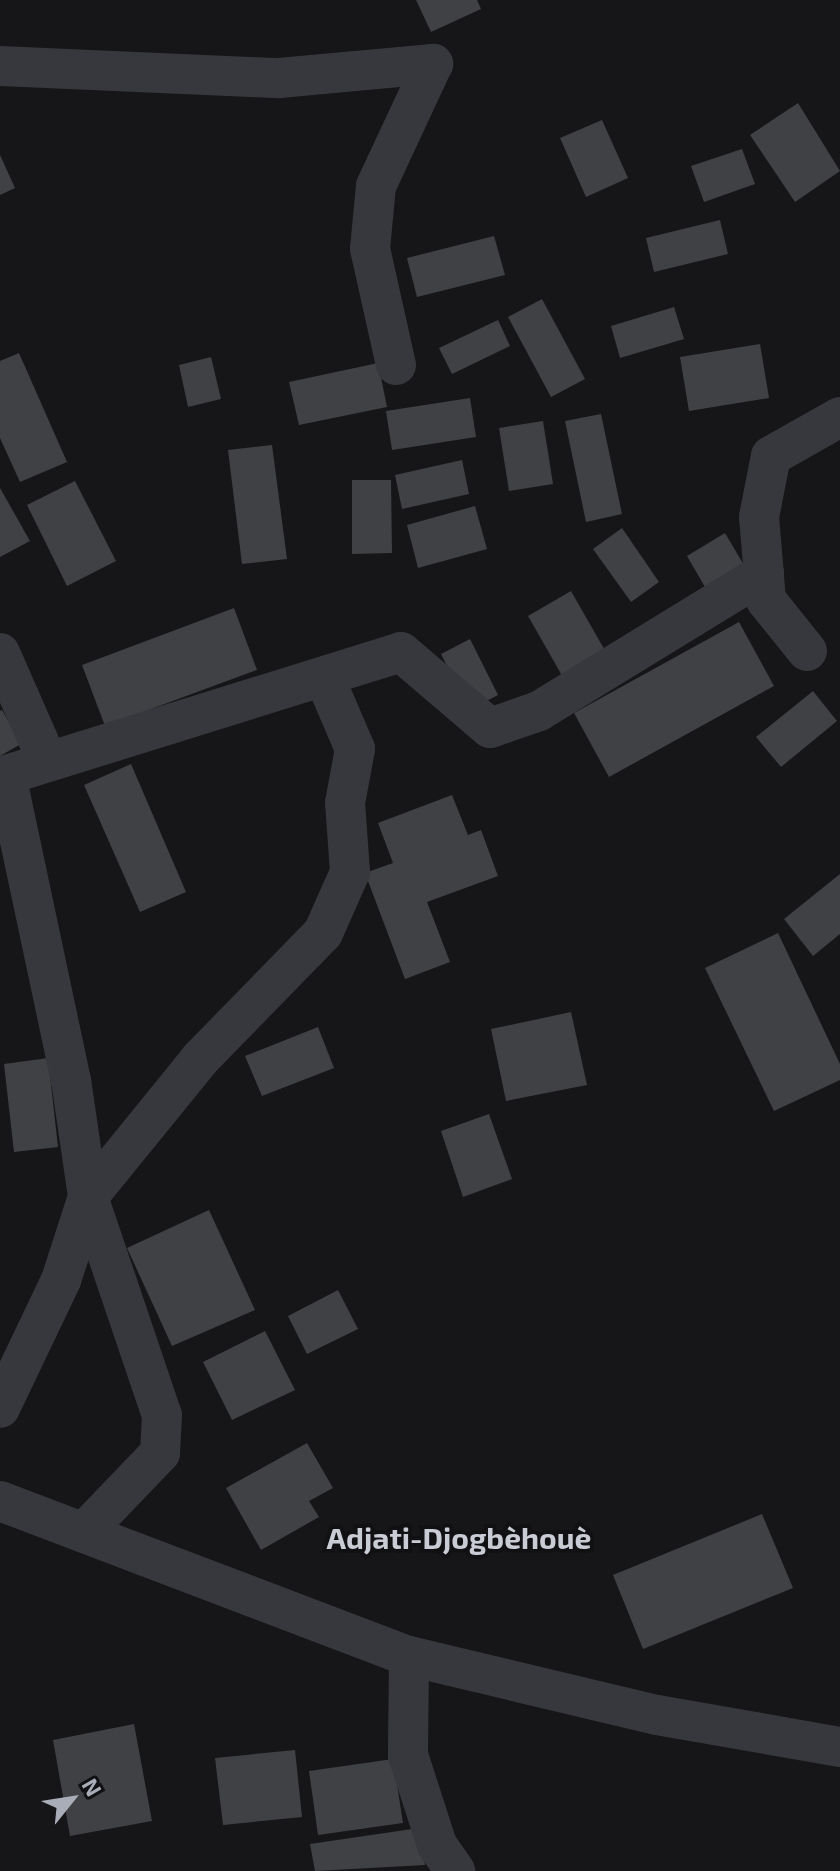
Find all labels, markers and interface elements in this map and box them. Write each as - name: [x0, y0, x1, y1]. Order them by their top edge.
- district label: Adjati-Djogbèhouè: [326, 1519, 592, 1555]
- north arrow: [32, 1759, 112, 1839]
- text: N: [78, 1774, 108, 1800]

